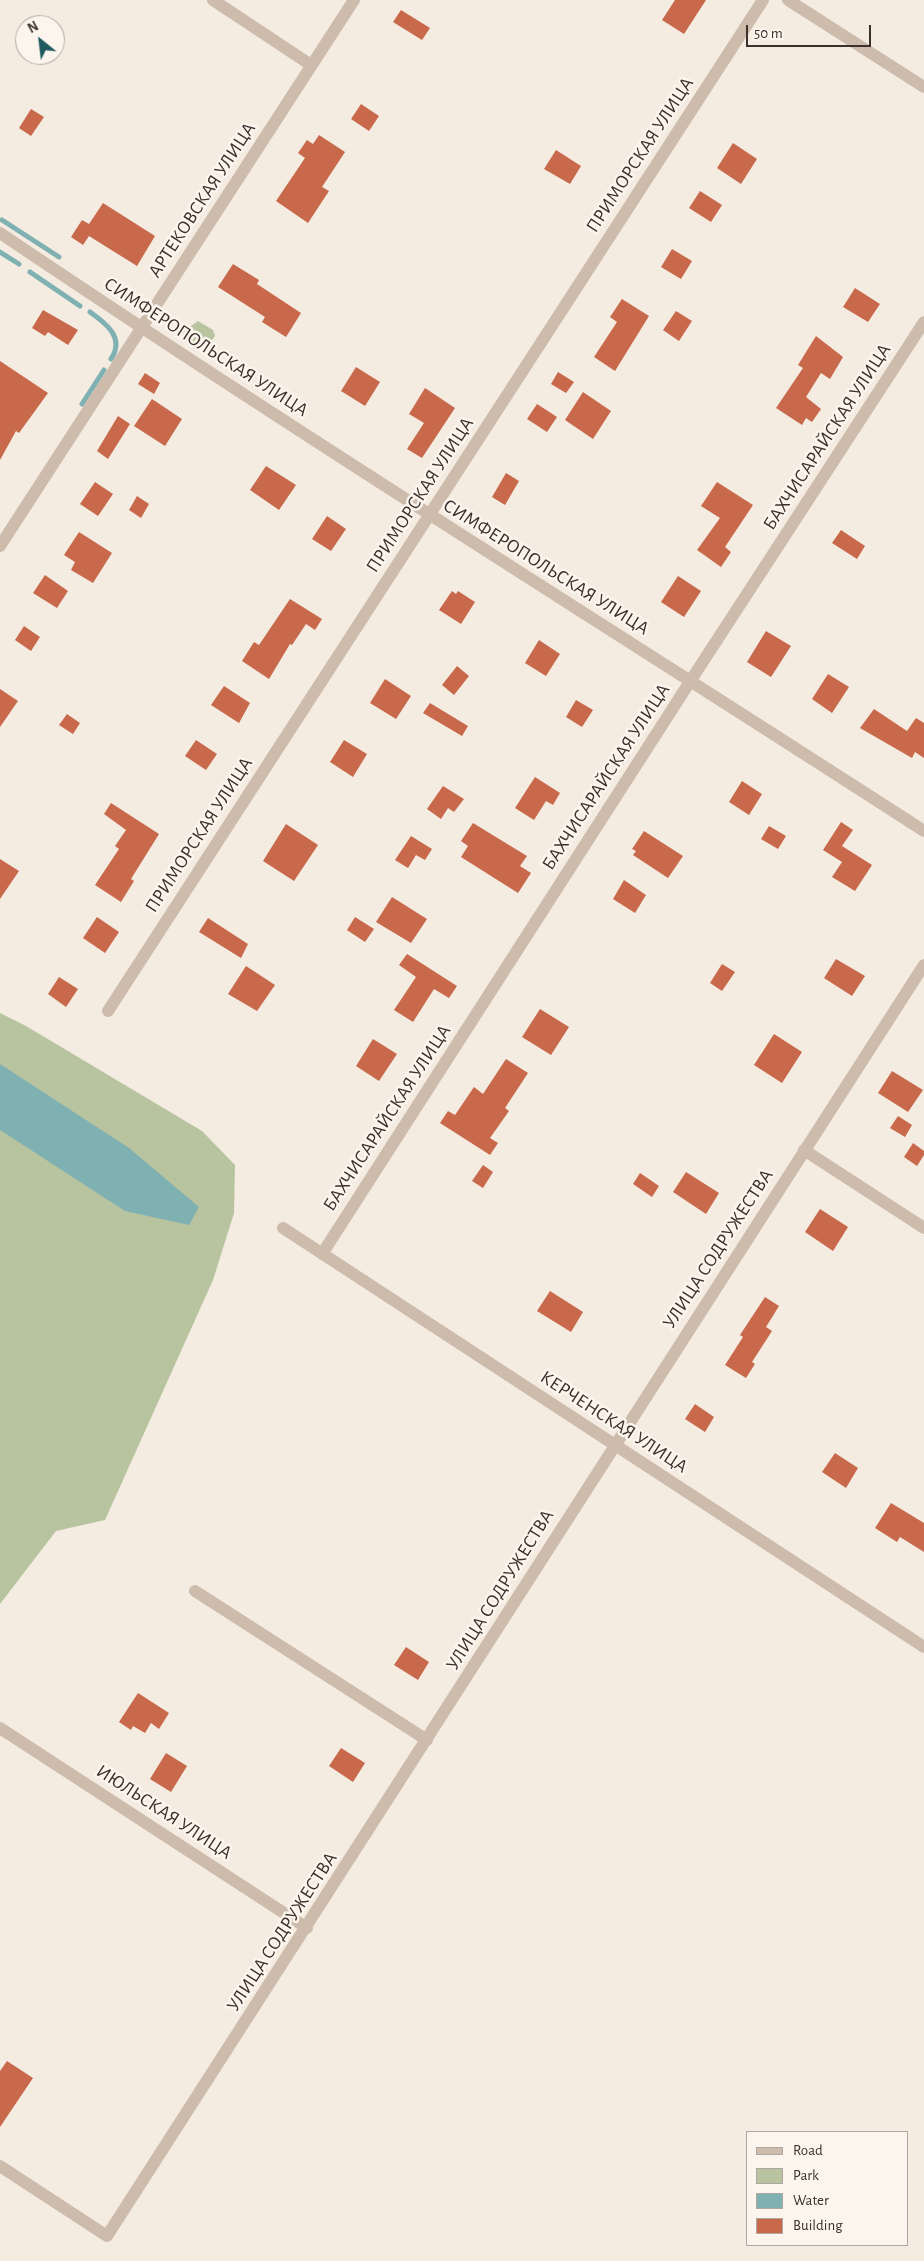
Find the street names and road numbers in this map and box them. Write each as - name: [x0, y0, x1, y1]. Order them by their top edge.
- street label: ПРИМОРСКАЯ УЛИЦА: [581, 73, 699, 237]
- street label: АРТЕКОВСКАЯ УЛИЦА: [143, 118, 261, 282]
- street label: СИМФЕРОПОЛЬСКАЯ УЛИЦА: [100, 272, 312, 422]
- street label: БАХЧИСАРАЙСКАЯ УЛИЦА: [758, 340, 896, 534]
- street label: ПРИМОРСКАЯ УЛИЦА: [361, 413, 479, 577]
- street label: СИМФЕРОПОЛЬСКАЯ УЛИЦА: [439, 494, 653, 640]
- street label: БАХЧИСАРАЙСКАЯ УЛИЦА: [537, 680, 675, 874]
- street label: ПРИМОРСКАЯ УЛИЦА: [140, 753, 258, 917]
- street label: БАХЧИСАРАЙСКАЯ УЛИЦА: [318, 1021, 456, 1215]
- street label: УЛИЦА СОДРУЖЕСТВА: [658, 1165, 778, 1333]
- street label: КЕРЧЕНСКАЯ УЛИЦА: [536, 1366, 692, 1478]
- street label: УЛИЦА СОДРУЖЕСТВА: [441, 1505, 559, 1675]
- street label: ИЮЛЬСКАЯ УЛИЦА: [92, 1760, 236, 1864]
- street label: УЛИЦА СОДРУЖЕСТВА: [222, 1848, 342, 2016]

